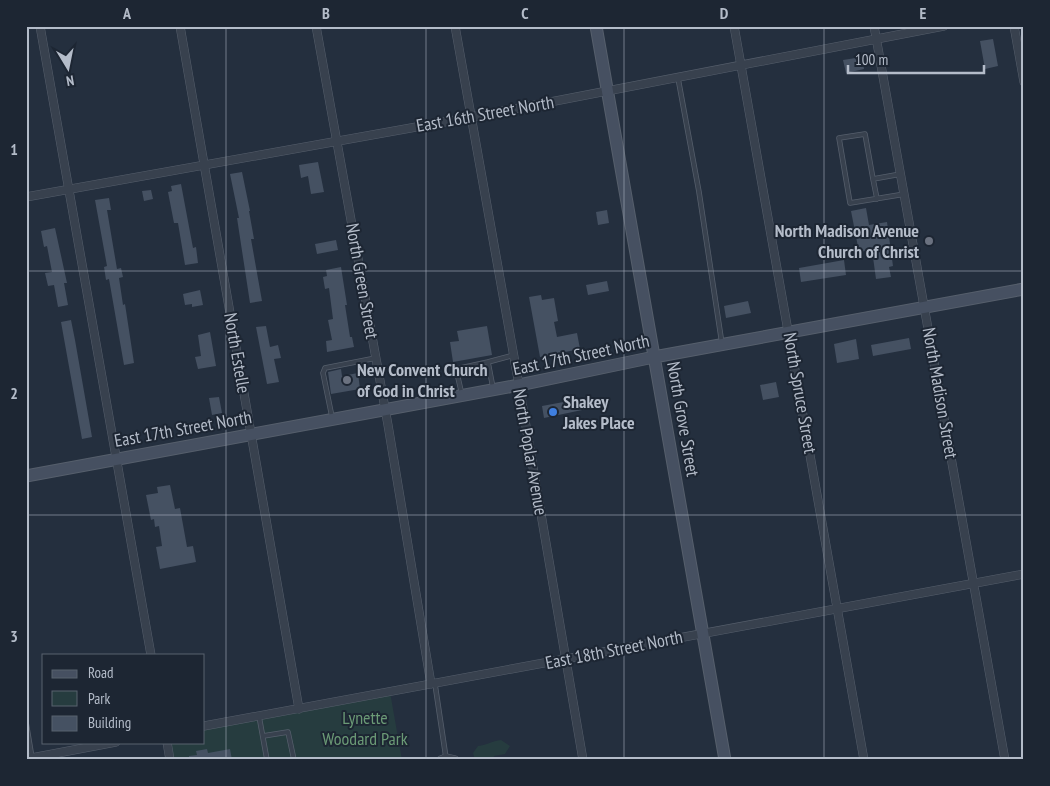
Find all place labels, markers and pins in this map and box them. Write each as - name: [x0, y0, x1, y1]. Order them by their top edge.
- place label: North Madison Avenue Church of Christ: [775, 219, 920, 263]
- marker: North Madison Avenue Church of Christ: [923, 235, 935, 247]
- place label: New Convent Church of God in Christ: [357, 358, 488, 402]
- marker: New Convent Church of God in Christ: [341, 374, 353, 386]
- place label: Shakey Jakes Place: [562, 390, 635, 434]
- marker: Shakey Jakes Place: [547, 406, 559, 418]

